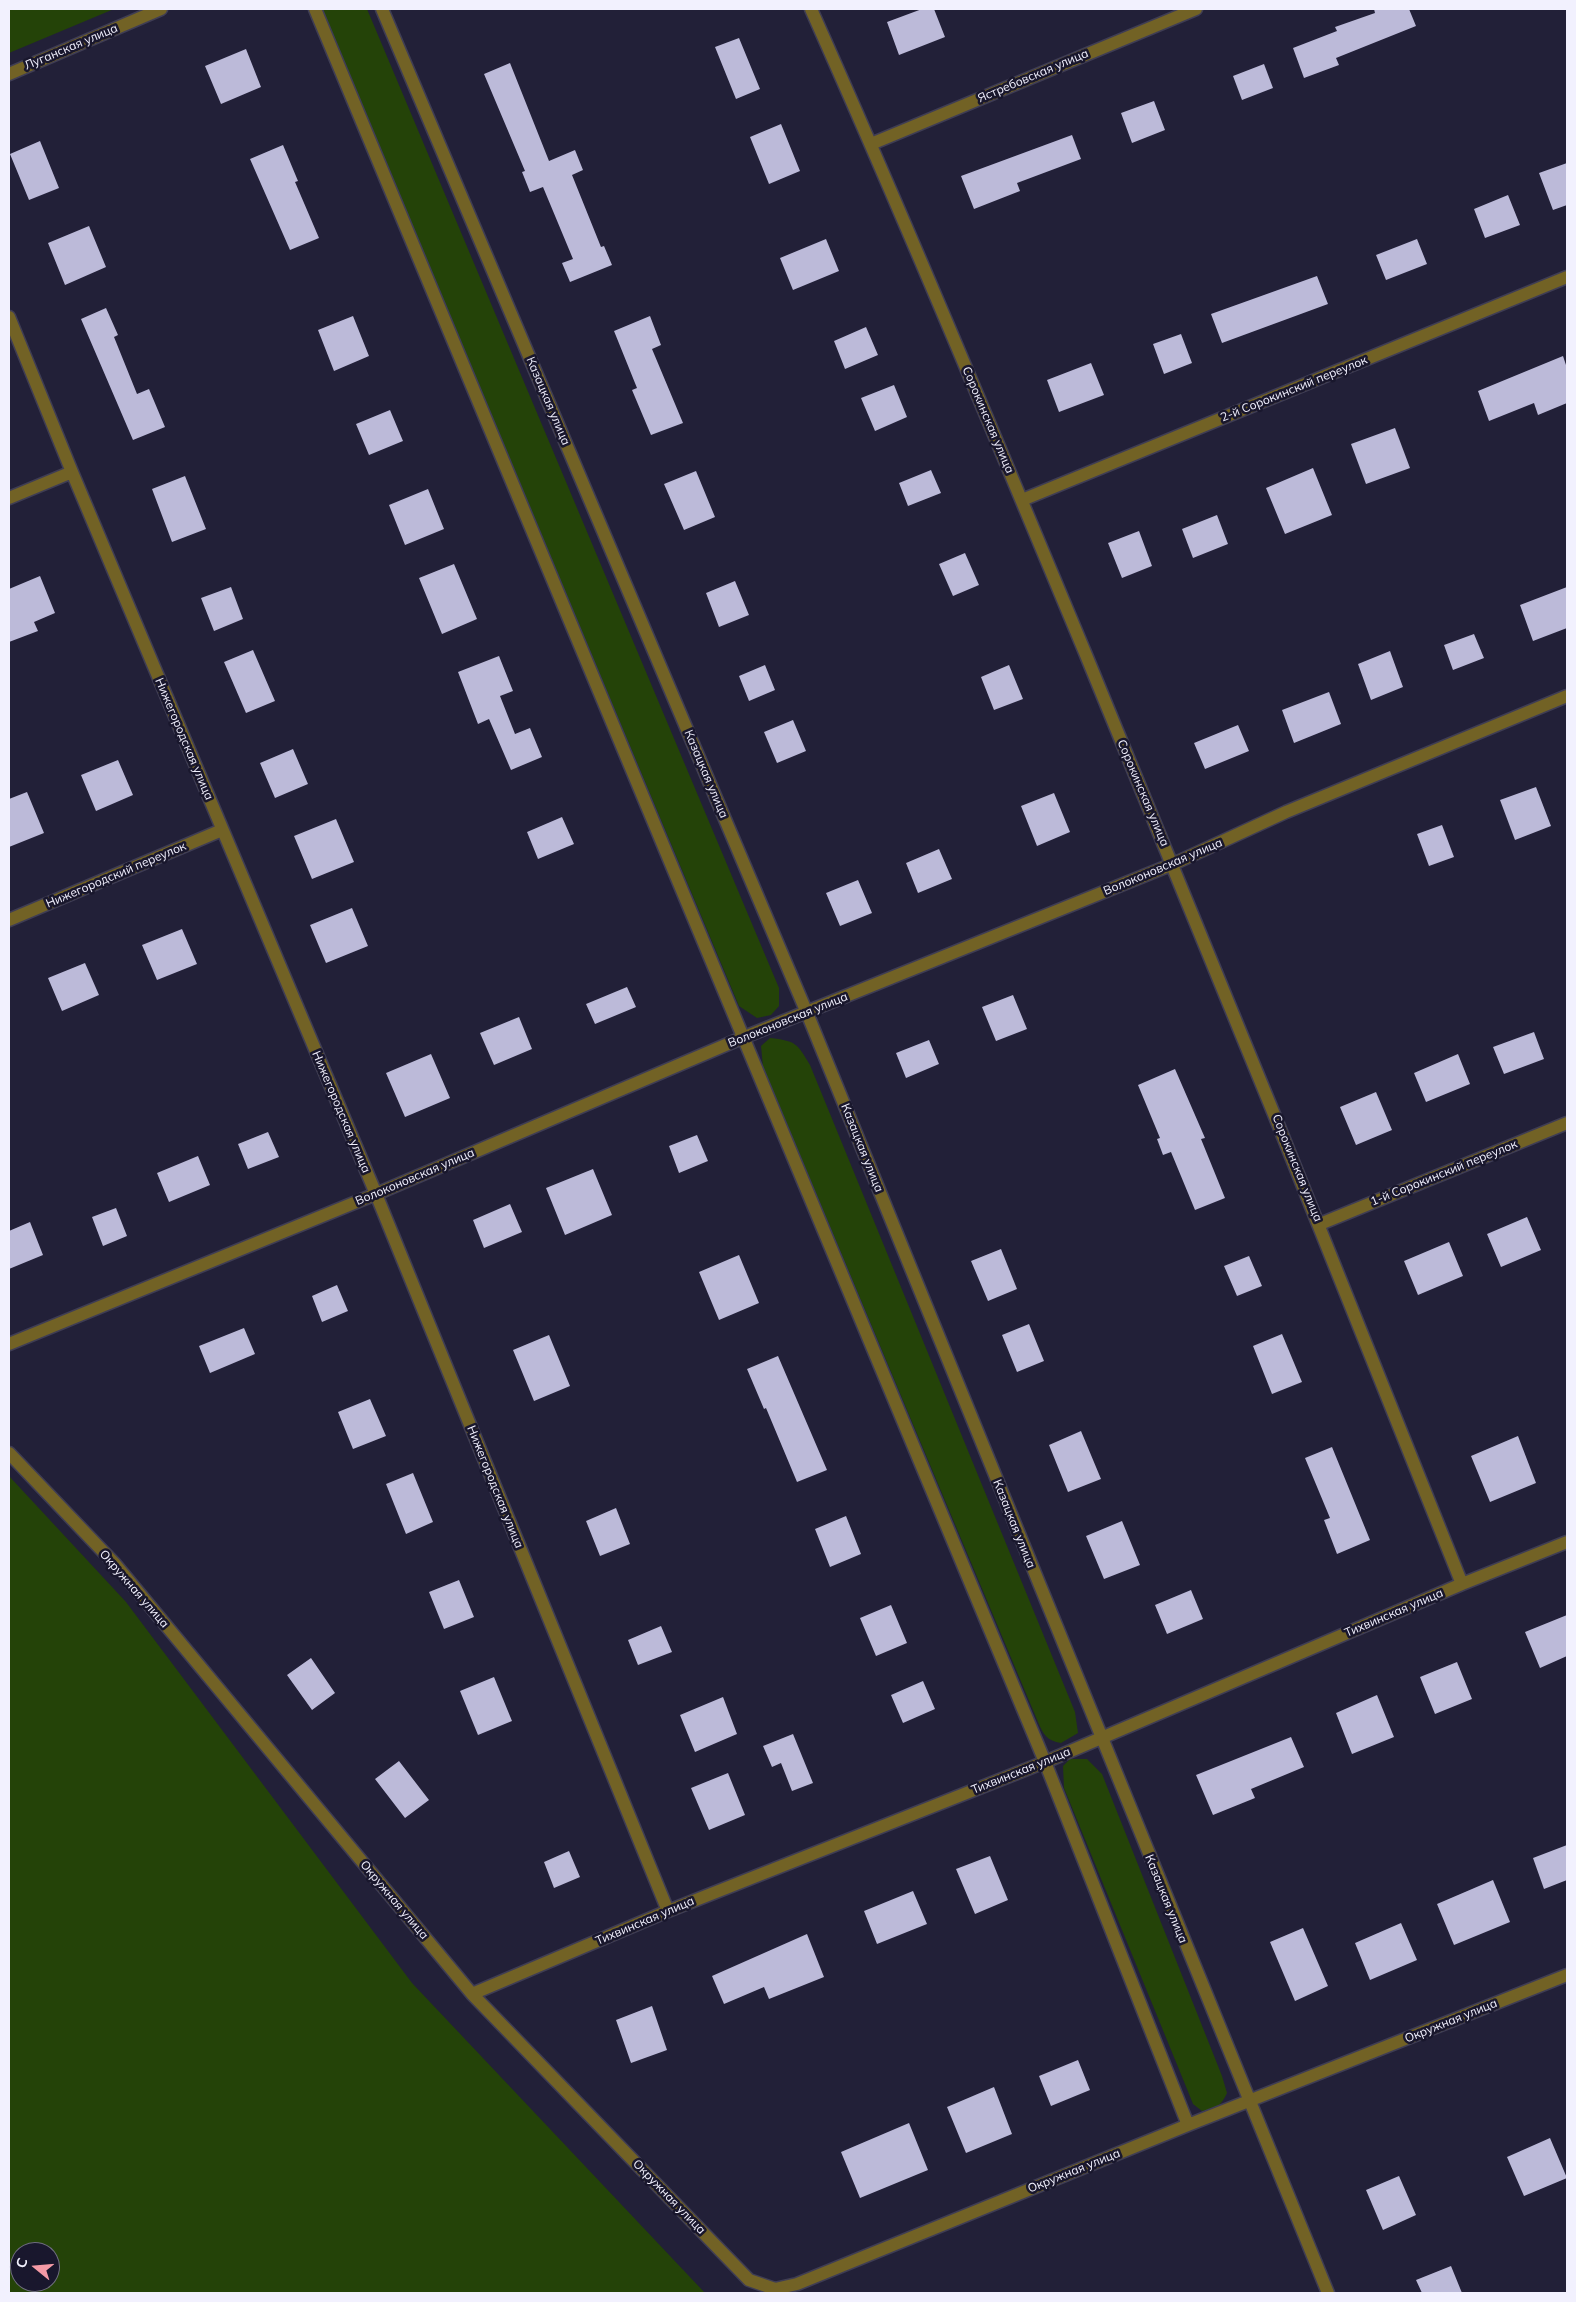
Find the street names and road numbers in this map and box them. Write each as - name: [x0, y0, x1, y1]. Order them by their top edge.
- street label: Луганская улица: [22, 21, 120, 73]
- street label: Ястребовская улица: [975, 46, 1091, 106]
- street label: 2-й Сорокинский переулок: [1219, 353, 1369, 425]
- street label: Казацкая улица: [523, 355, 573, 447]
- street label: Сорокинская улица: [959, 364, 1017, 476]
- street label: Нижегородская улица: [152, 676, 216, 802]
- street label: Казацкая улица: [681, 728, 731, 820]
- street label: Сорокинская улица: [1114, 737, 1172, 849]
- street label: Волоконовская улица: [1101, 835, 1225, 899]
- street label: Нижегородский переулок: [44, 839, 188, 911]
- street label: Волоконовская улица: [726, 989, 850, 1051]
- street label: Нижегородская улица: [309, 1049, 373, 1175]
- street label: Казацкая улица: [838, 1102, 886, 1194]
- street label: Сорокинская улица: [1269, 1112, 1325, 1224]
- street label: 1-й Сорокинский переулок: [1369, 1137, 1519, 1209]
- street label: Волоконовская улица: [353, 1145, 477, 1209]
- street label: Нижегородская улица: [464, 1424, 526, 1550]
- street label: Казацкая улица: [990, 1478, 1038, 1570]
- street label: Окружная улица: [96, 1547, 172, 1631]
- street label: Тихвинская улица: [1343, 1586, 1445, 1640]
- street label: Тихвинская улица: [969, 1745, 1073, 1797]
- street label: Казацкая улица: [1142, 1853, 1190, 1945]
- street label: Окружная улица: [357, 1858, 431, 1942]
- street label: Тихвинская улица: [594, 1894, 696, 1948]
- street label: Окружная улица: [1403, 1996, 1499, 2046]
- street label: Окружная улица: [1026, 2146, 1122, 2196]
- street label: Окружная улица: [630, 2157, 708, 2237]

